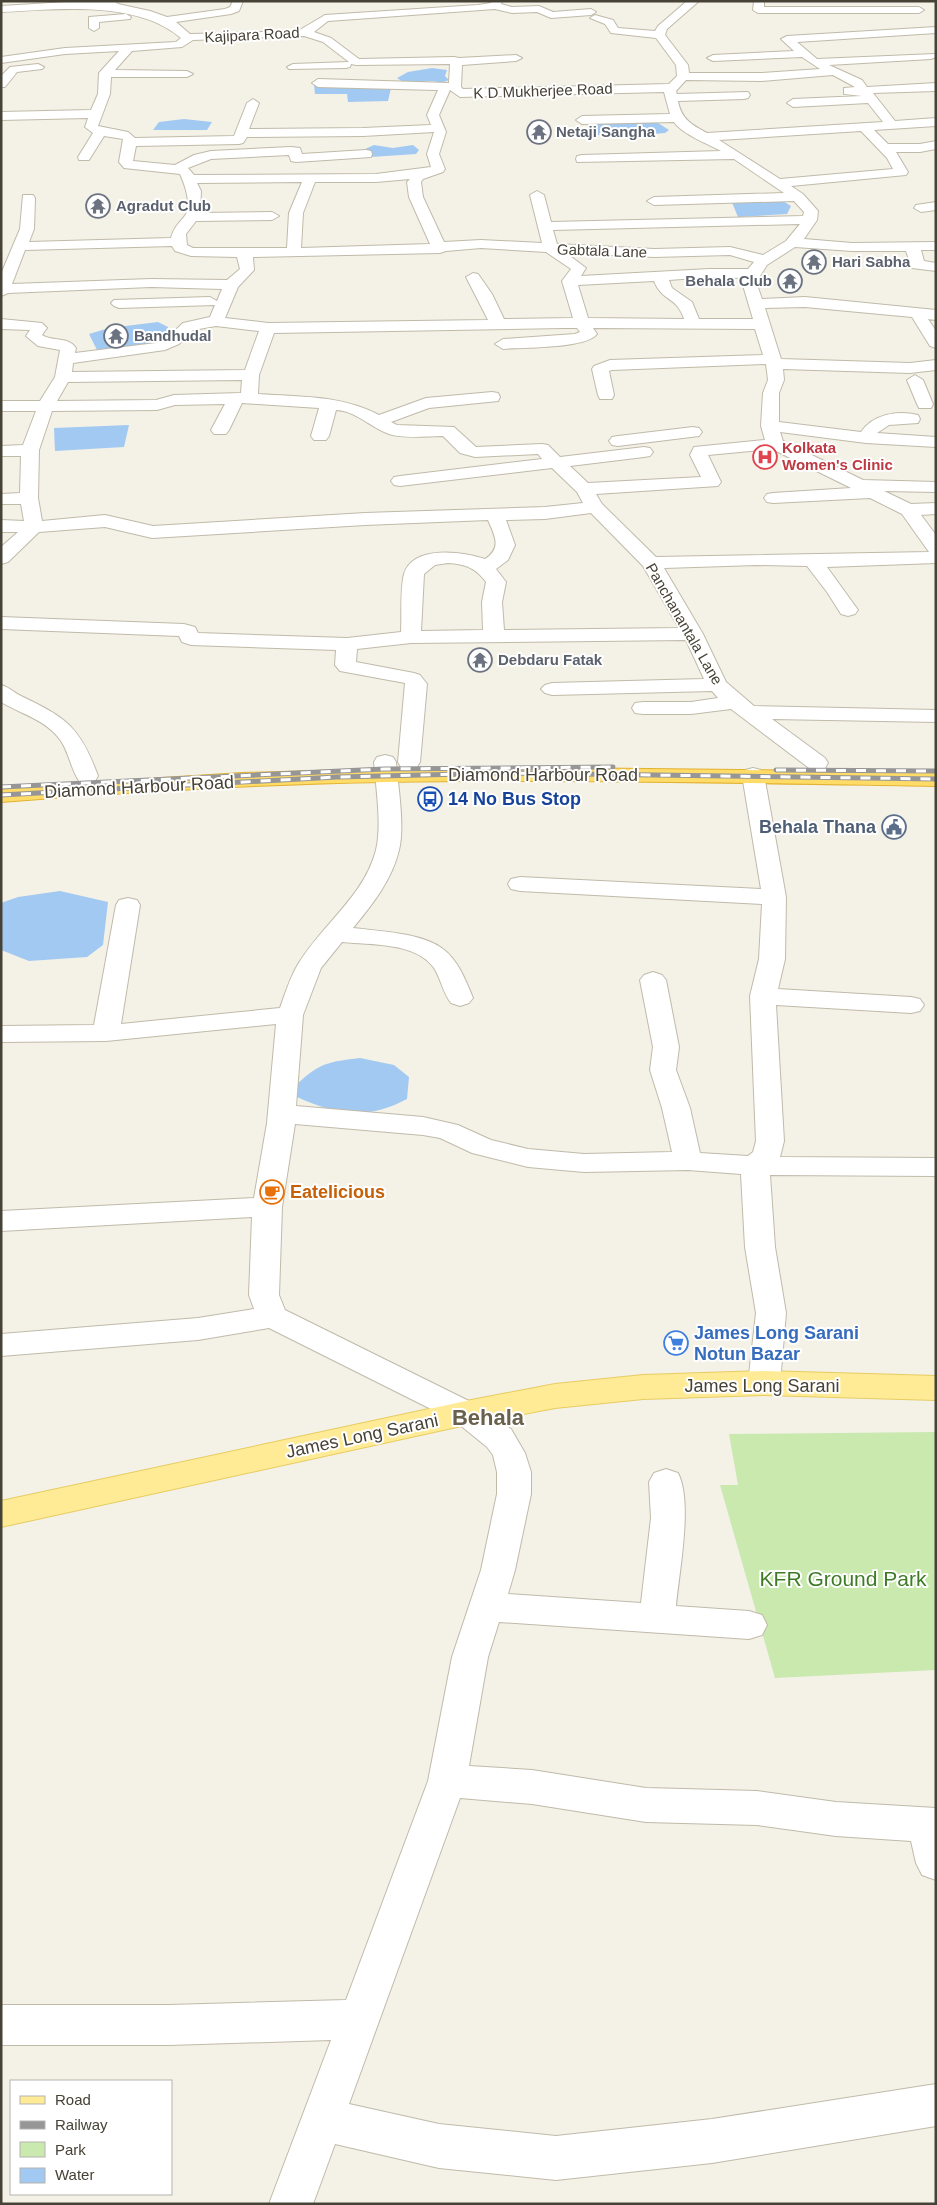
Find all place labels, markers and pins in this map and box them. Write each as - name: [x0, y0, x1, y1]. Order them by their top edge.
- temple icon: Netaji Sangha: [526, 119, 552, 145]
- place label: Netaji Sangha: [556, 123, 656, 140]
- temple icon: Agradut Club: [85, 193, 111, 219]
- place label: Agradut Club: [116, 197, 211, 214]
- temple icon: Hari Sabha: [801, 249, 827, 275]
- place label: Hari Sabha: [832, 253, 911, 270]
- temple icon: Behala Club: [777, 268, 803, 294]
- place label: Behala Club: [685, 272, 772, 289]
- temple icon: Bandhudal: [103, 323, 129, 349]
- place label: Bandhudal: [134, 327, 212, 344]
- place label: Kolkata Women's Clinic: [782, 439, 893, 473]
- hospital icon: Kolkata Women's Clinic: [752, 444, 778, 470]
- temple icon: Debdaru Fatak: [467, 647, 493, 673]
- place label: Debdaru Fatak: [498, 651, 603, 668]
- bus stop icon: 14 No Bus Stop: [417, 786, 443, 812]
- place label: 14 No Bus Stop: [448, 789, 581, 809]
- public building icon: Behala Thana: [881, 814, 907, 840]
- place label: Behala Thana: [759, 817, 877, 837]
- cafe icon: Eatelicious: [259, 1179, 285, 1205]
- place label: Eatelicious: [290, 1182, 385, 1202]
- place label: James Long Sarani Notun Bazar: [694, 1323, 859, 1364]
- supermarket icon: James Long Sarani Notun Bazar: [663, 1330, 689, 1356]

